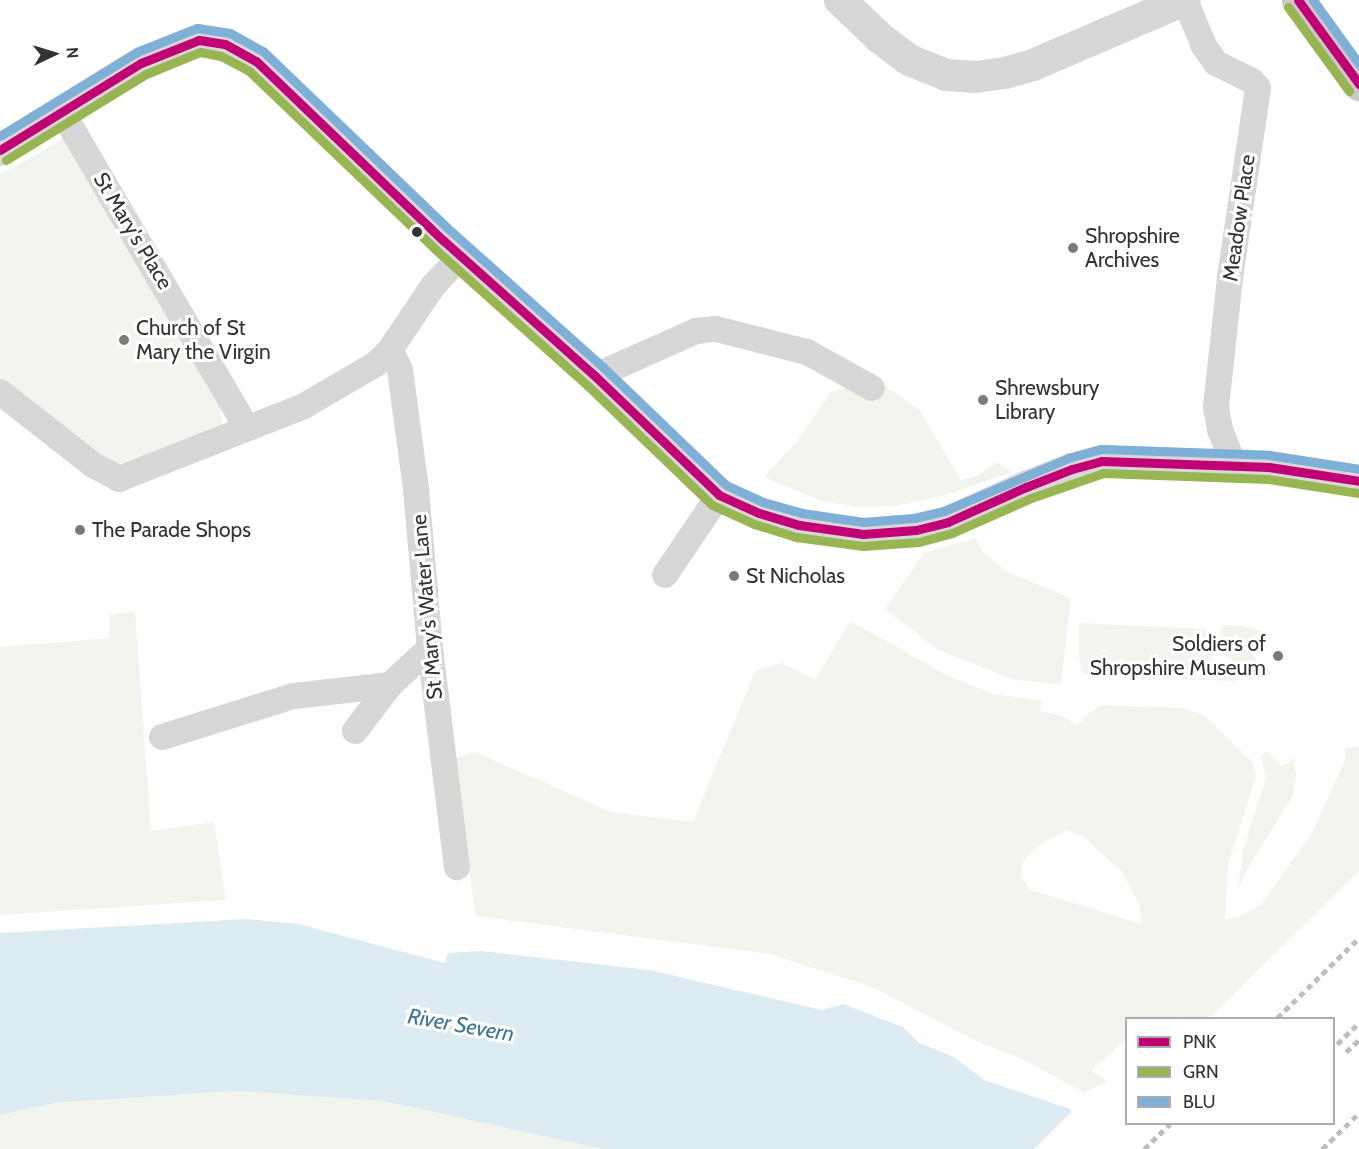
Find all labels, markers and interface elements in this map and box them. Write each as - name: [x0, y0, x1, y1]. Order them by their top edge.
- north arrow: [24, 24, 84, 84]
- text: N: [63, 46, 82, 59]
- street label: Meadow Place: [1218, 153, 1260, 283]
- street label: St Mary's Place: [88, 168, 178, 294]
- place label: Shropshire Archives: [1085, 223, 1180, 273]
- unlabelled marker: [411, 226, 423, 238]
- marker: Shropshire Archives: [1066, 241, 1080, 255]
- place label: Church of St Mary the Virgin: [136, 315, 271, 365]
- marker: Church of St Mary the Virgin: [117, 333, 131, 347]
- place label: Shrewsbury Library: [995, 375, 1099, 425]
- marker: Shrewsbury Library: [976, 393, 990, 407]
- street label: St Mary's Water Lane: [406, 513, 448, 701]
- place label: The Parade Shops: [92, 517, 251, 543]
- marker: The Parade Shops: [73, 523, 87, 537]
- place label: St Nicholas: [746, 563, 845, 589]
- marker: St Nicholas: [727, 569, 741, 583]
- place label: Soldiers of Shropshire Museum: [1090, 631, 1266, 681]
- marker: Soldiers of Shropshire Museum: [1271, 649, 1285, 663]
- water label: River Severn: [406, 1003, 516, 1047]
- legend: [1125, 1017, 1335, 1125]
- text: PNK: [1183, 1031, 1216, 1053]
- text: GRN: [1183, 1061, 1219, 1083]
- text: BLU: [1183, 1091, 1215, 1113]

